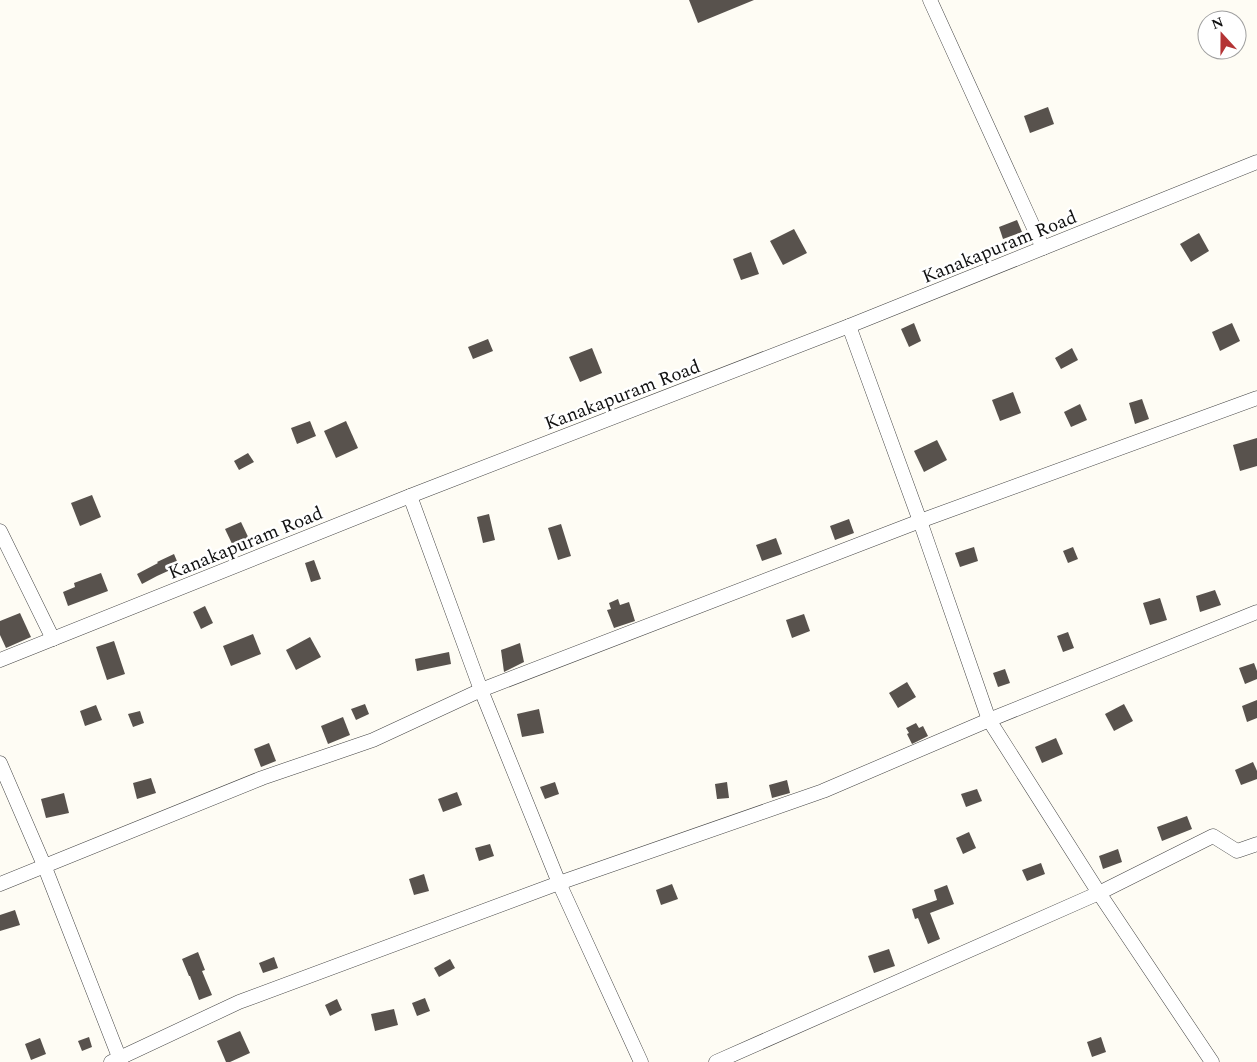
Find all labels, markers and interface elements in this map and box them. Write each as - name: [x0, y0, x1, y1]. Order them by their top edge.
- north arrow: [1197, 10, 1247, 60]
- text: N: [1208, 11, 1227, 35]
- street label: Kanakapuram Road: [918, 203, 1081, 292]
- street label: Kanakapuram Road: [540, 352, 705, 438]
- street label: Kanakapuram Road: [164, 499, 327, 588]

